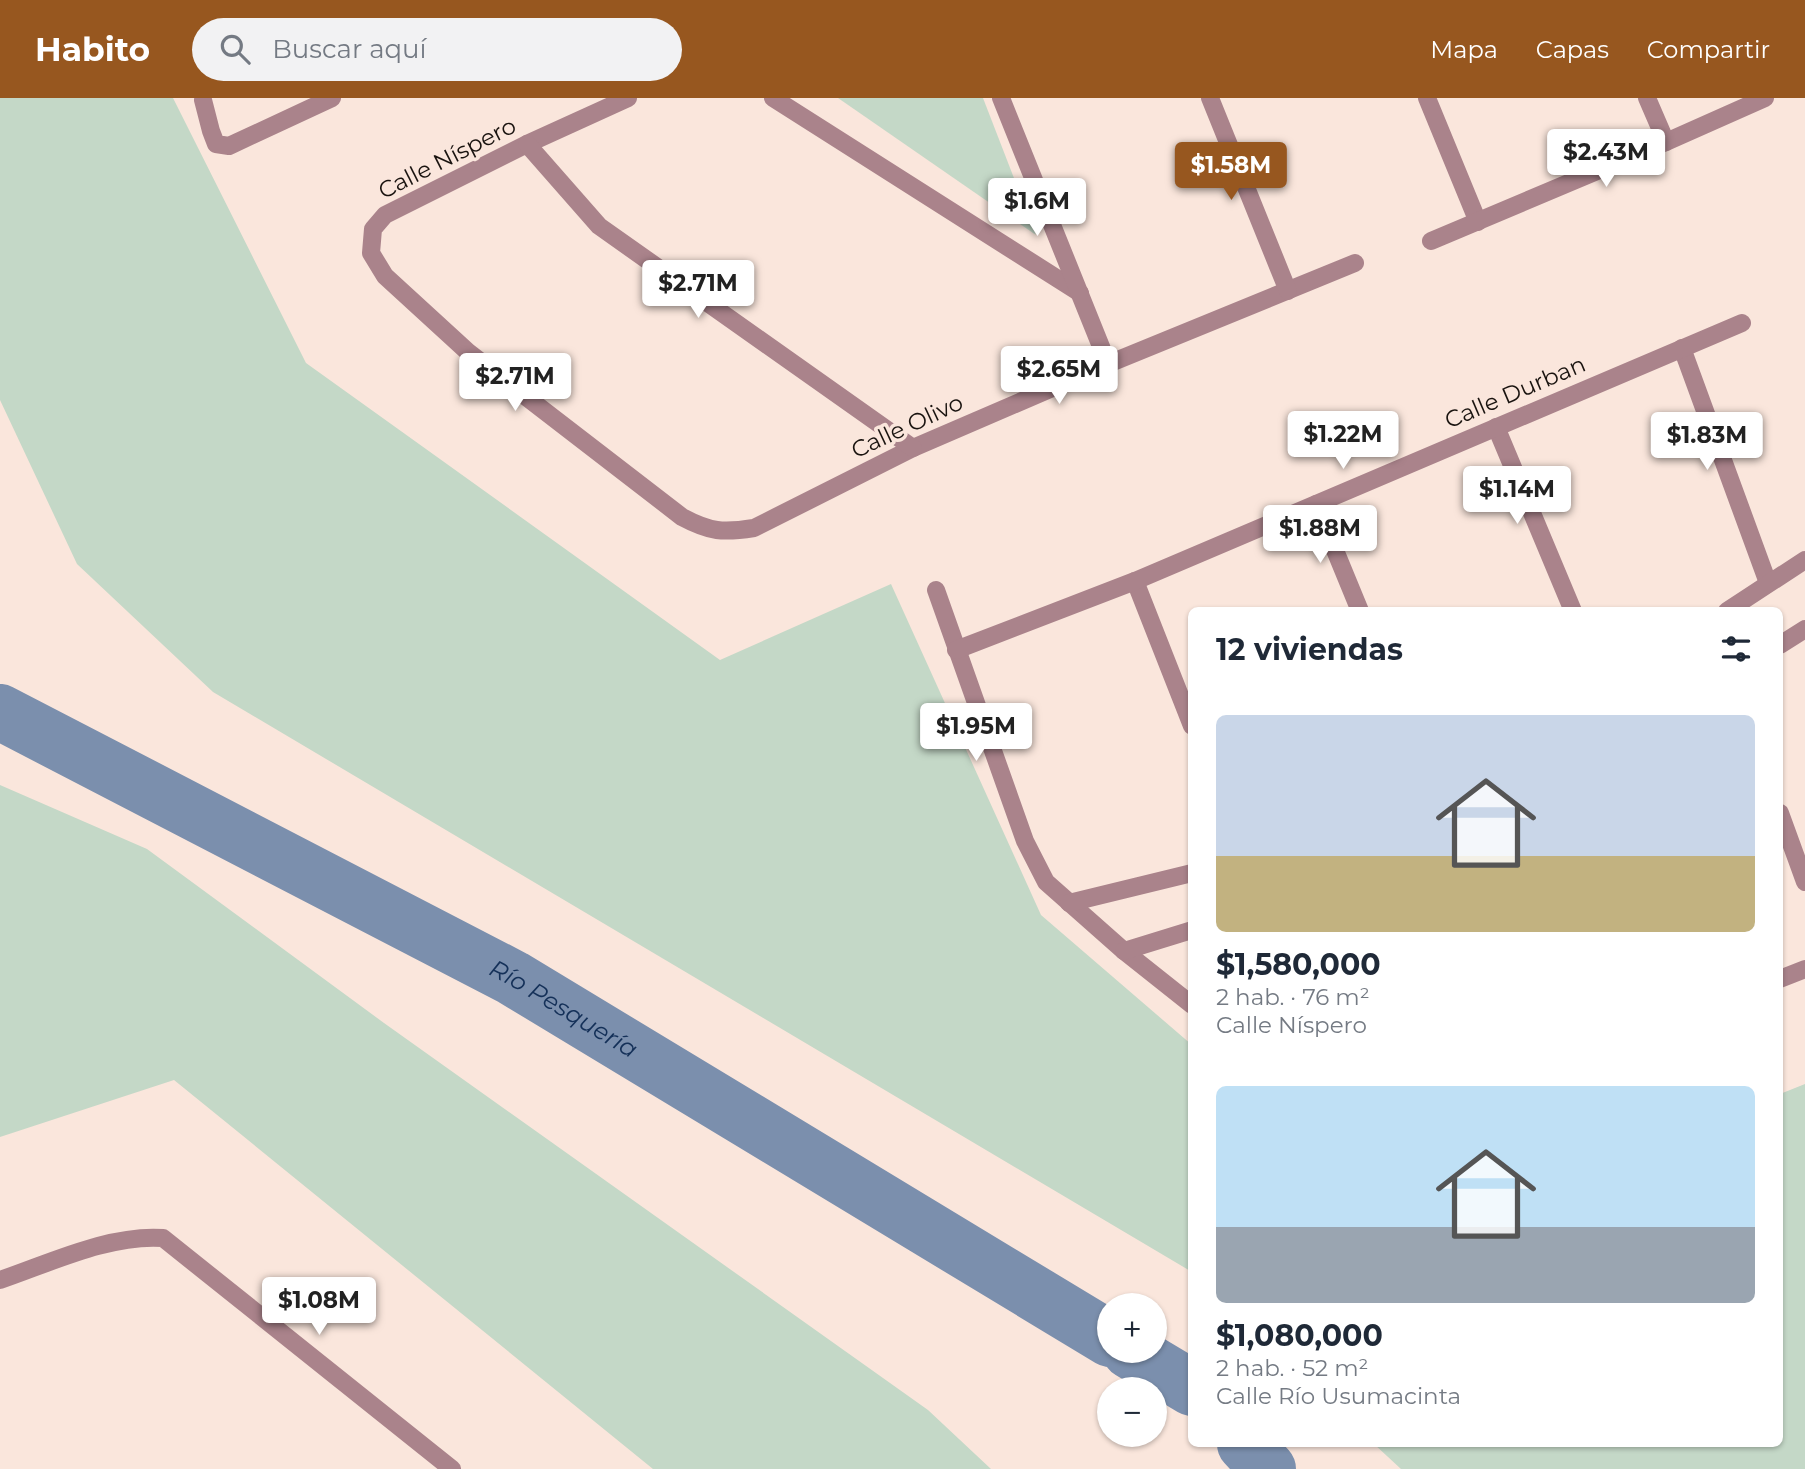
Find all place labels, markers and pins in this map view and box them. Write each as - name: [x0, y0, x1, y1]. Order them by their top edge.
- pin: $2.43M: [1549, 130, 1663, 189]
- pin: $1.58M: [1174, 142, 1288, 202]
- pin: $1.6M: [988, 178, 1086, 238]
- pin: $2.71M: [641, 260, 755, 320]
- pin: $2.65M: [1002, 346, 1116, 406]
- pin: $2.71M: [458, 354, 572, 413]
- pin: $1.22M: [1286, 412, 1400, 471]
- pin: $1.83M: [1650, 412, 1764, 472]
- pin: $1.14M: [1460, 466, 1574, 526]
- pin: $1.88M: [1263, 505, 1377, 565]
- pin: $1.95M: [919, 704, 1033, 763]
- pin: $1.08M: [262, 1278, 376, 1337]

